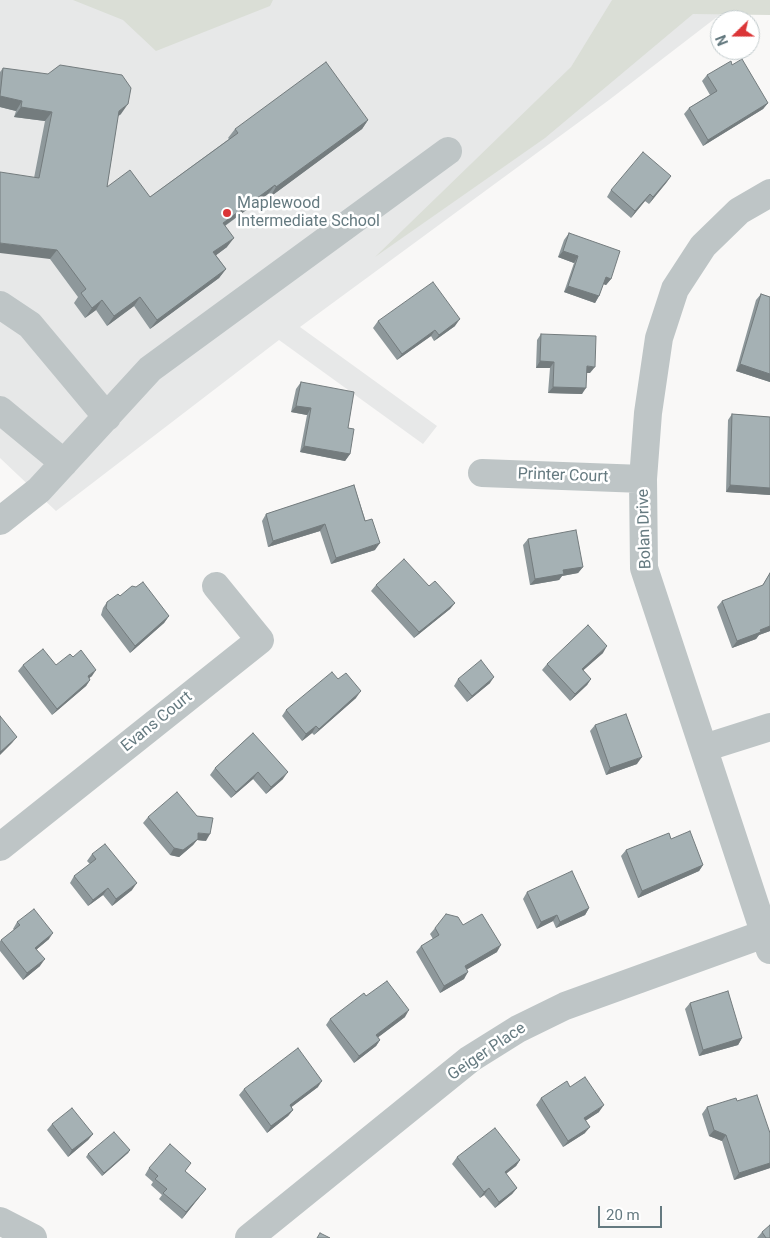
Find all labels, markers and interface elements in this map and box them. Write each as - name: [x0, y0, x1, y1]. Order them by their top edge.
- north arrow: [710, 10, 760, 60]
- text: N: [713, 33, 731, 48]
- place label: Maplewood Intermediate School: [237, 194, 380, 232]
- marker: Maplewood Intermediate School: [221, 207, 233, 219]
- street label: Printer Court: [517, 465, 609, 487]
- street label: Bolan Drive: [634, 488, 656, 570]
- street label: Evans Court: [118, 688, 196, 756]
- street label: Geiger Place: [444, 1019, 530, 1085]
- scale bar: [600, 1196, 664, 1228]
- text: 20 m: [606, 1206, 640, 1224]

